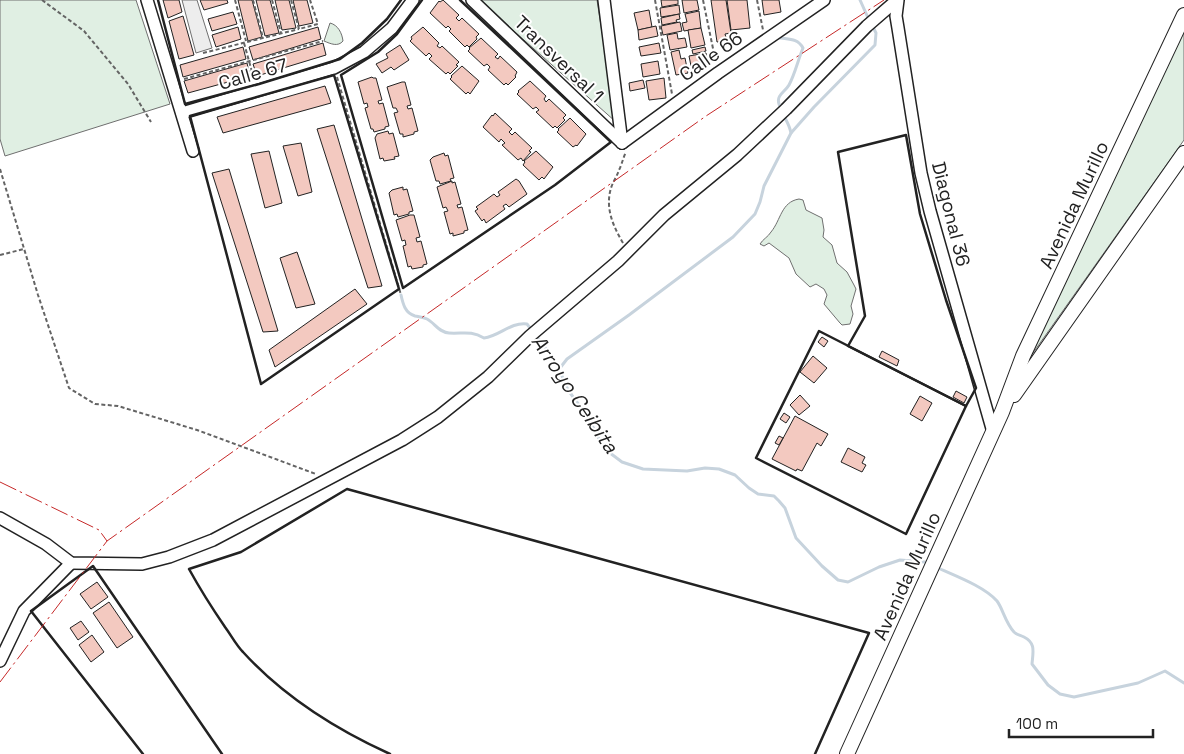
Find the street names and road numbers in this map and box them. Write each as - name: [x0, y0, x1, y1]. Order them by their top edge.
- street label: Transversal 1: [509, 10, 609, 108]
- street label: Calle 66: [674, 25, 748, 87]
- street label: Calle 67: [216, 52, 291, 96]
- street label: Avenida Murillo: [1034, 137, 1114, 273]
- street label: Diagonal 36: [926, 159, 976, 269]
- street label: Avenida Murillo: [868, 508, 946, 644]

